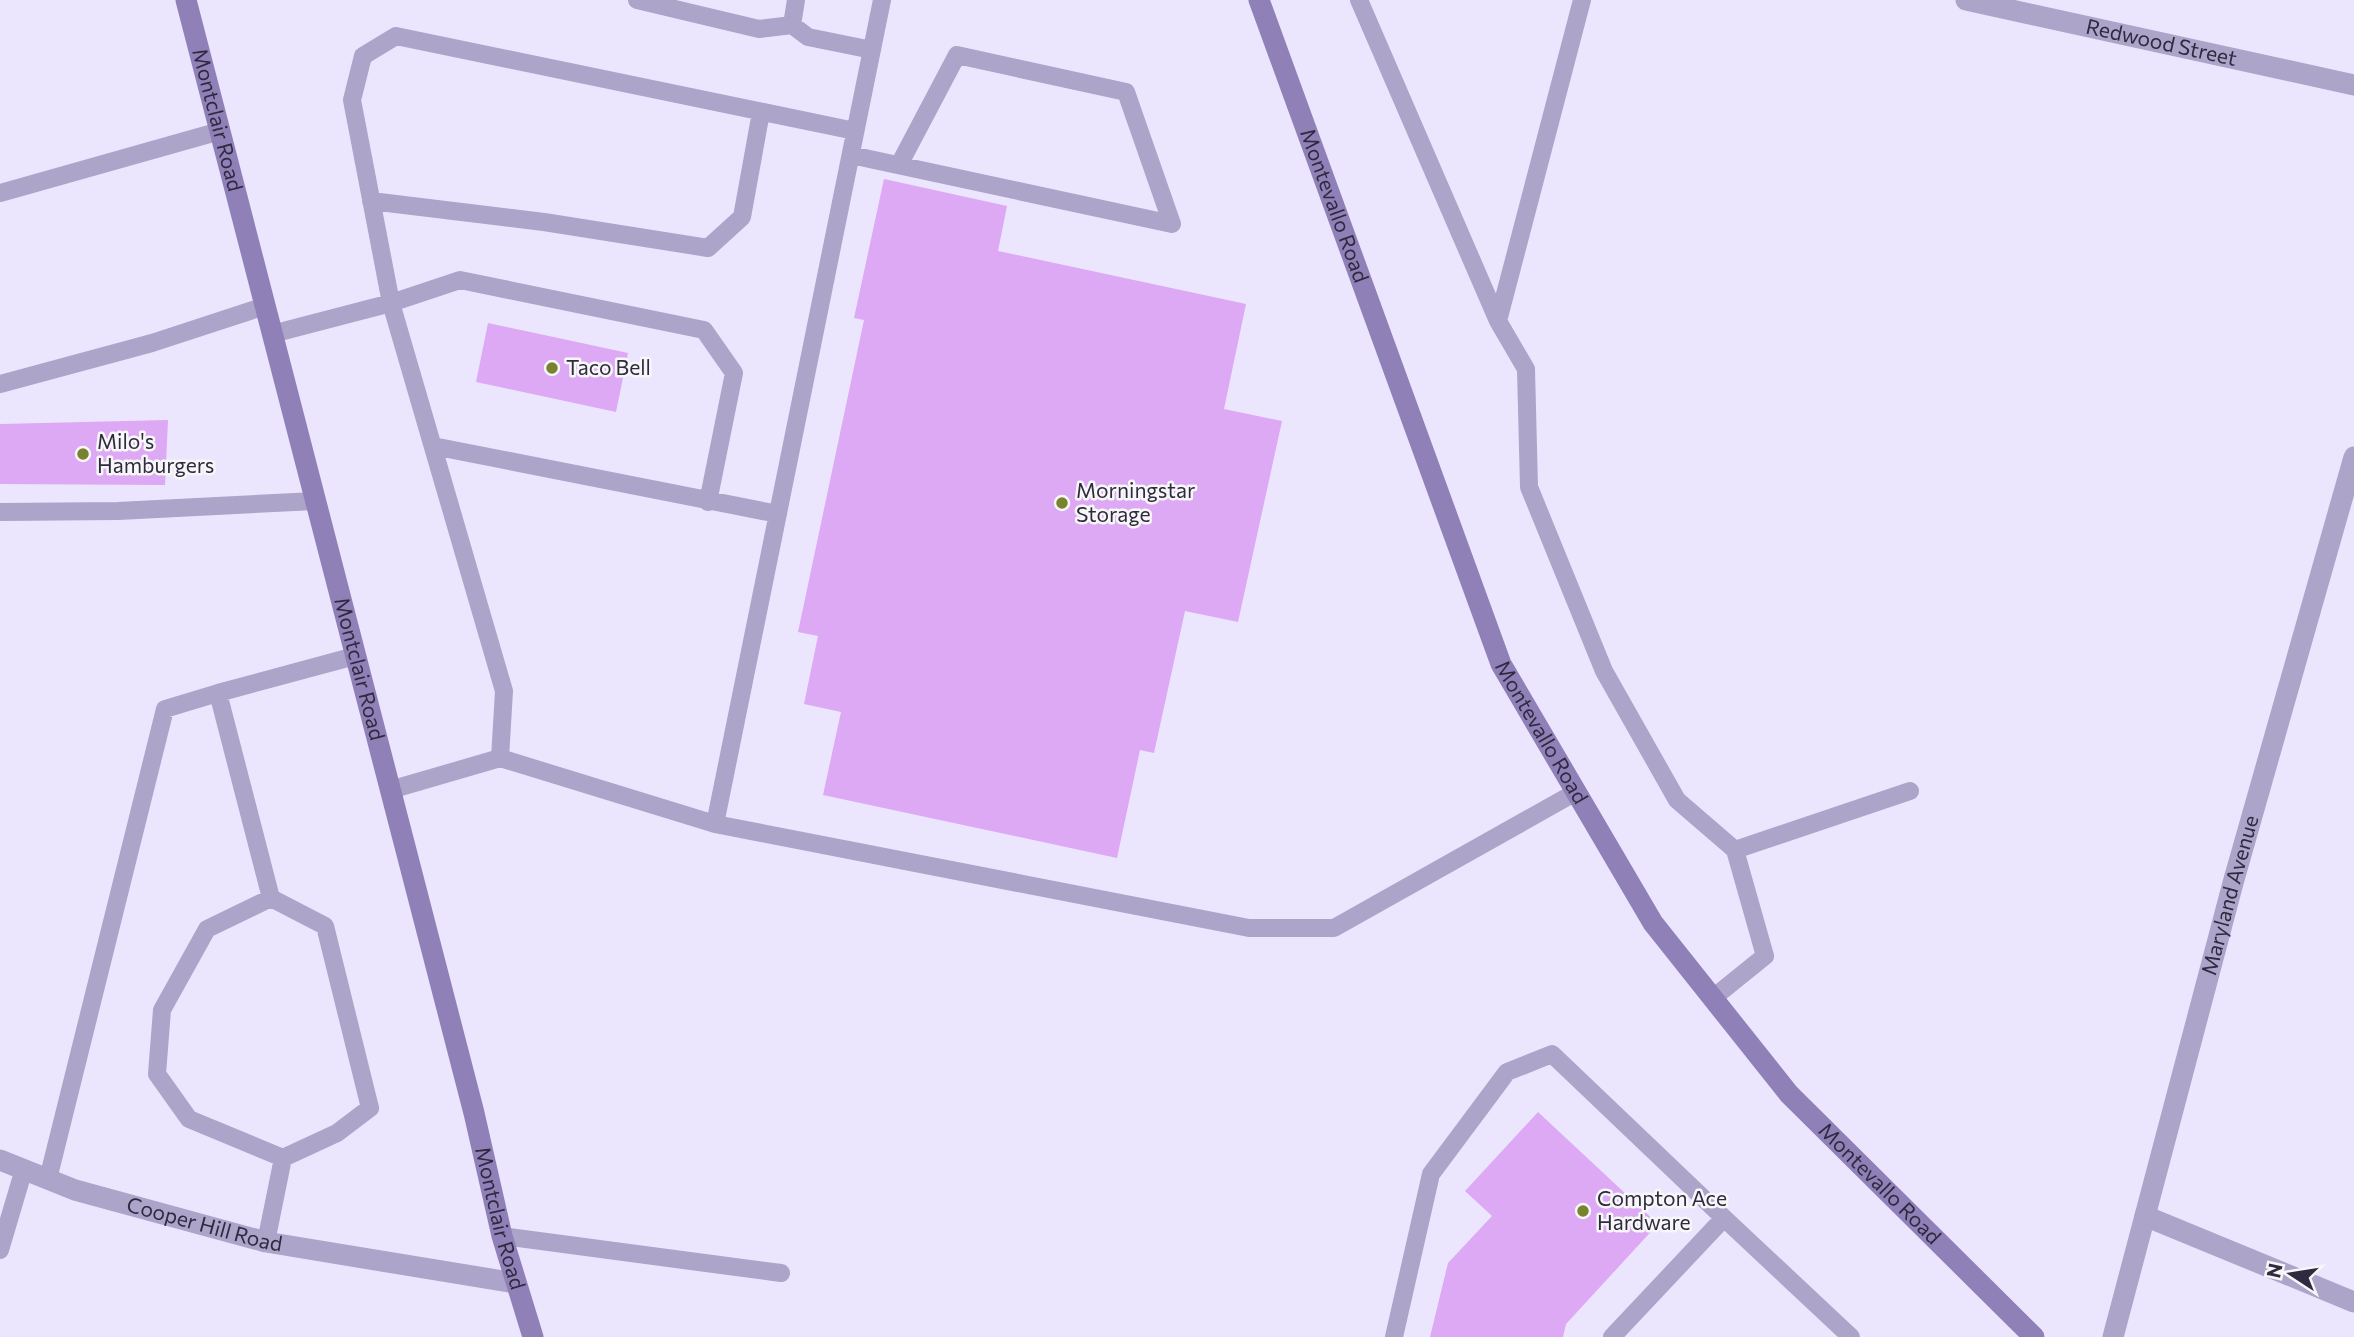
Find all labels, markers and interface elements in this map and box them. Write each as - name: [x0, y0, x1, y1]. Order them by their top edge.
- street label: Redwood Street: [2084, 13, 2239, 70]
- street label: Montclair Road: [188, 45, 249, 194]
- street label: Montevallo Road: [1296, 125, 1375, 286]
- place label: Taco Bell: [566, 354, 651, 379]
- marker: Taco Bell: [544, 360, 560, 376]
- place label: Milo's Hamburgers: [97, 428, 214, 477]
- marker: Milo's Hamburgers: [75, 446, 91, 462]
- place label: Morningstar Storage: [1076, 477, 1195, 526]
- marker: Morningstar Storage: [1054, 495, 1070, 511]
- street label: Montclair Road: [330, 594, 391, 743]
- street label: Montevallo Road: [1491, 655, 1594, 808]
- street label: Maryland Avenue: [2195, 812, 2263, 978]
- street label: Montevallo Road: [1814, 1117, 1947, 1249]
- street label: Montclair Road: [471, 1144, 532, 1292]
- place label: Compton Ace Hardware: [1597, 1185, 1727, 1234]
- street label: Cooper Hill Road: [124, 1191, 285, 1256]
- marker: Compton Ace Hardware: [1575, 1203, 1591, 1219]
- north arrow: [2256, 1239, 2326, 1309]
- text: N: [2261, 1261, 2287, 1280]

